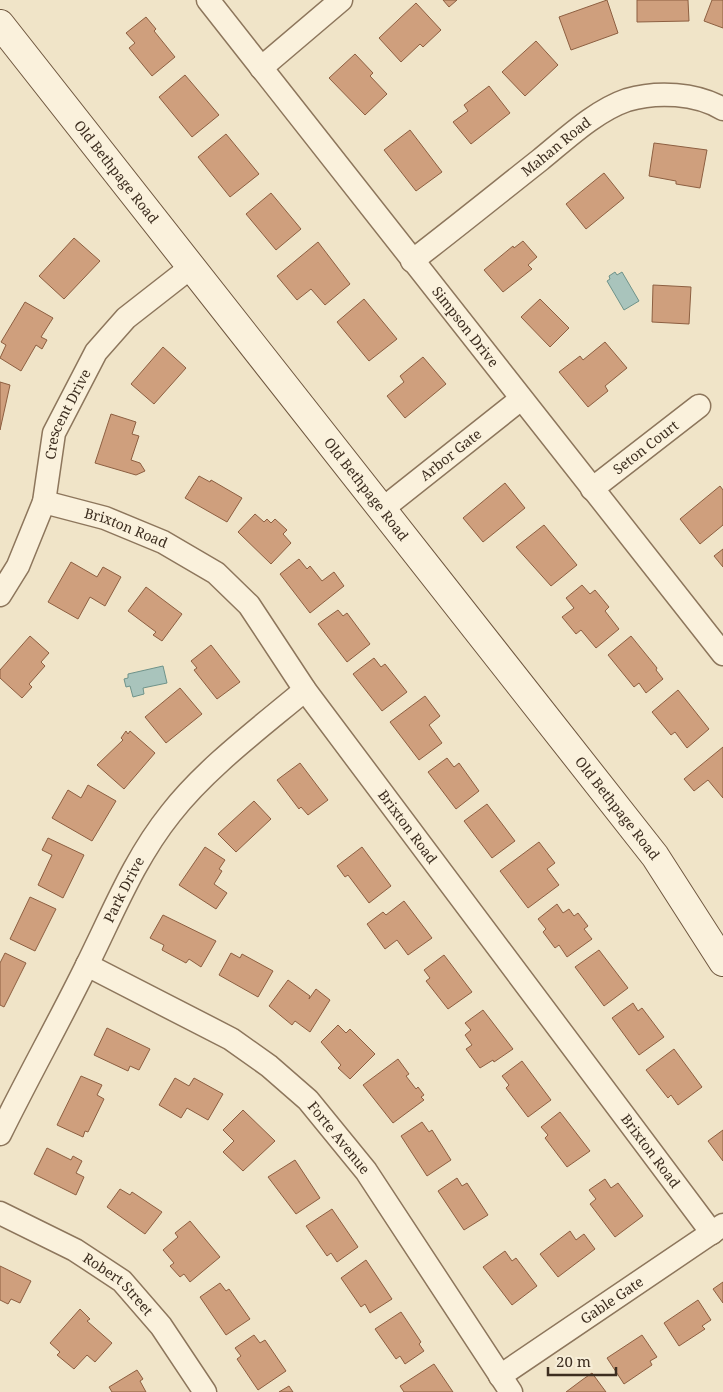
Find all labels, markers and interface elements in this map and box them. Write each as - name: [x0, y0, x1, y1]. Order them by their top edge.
- street label: Mahan Road: [517, 112, 595, 180]
- street label: Old Bethpage Road: [70, 116, 163, 227]
- street label: Simpson Drive: [428, 282, 504, 371]
- street label: Crescent Drive: [40, 365, 95, 461]
- street label: Seton Court: [609, 415, 682, 478]
- street label: Arbor Gate: [416, 424, 485, 485]
- street label: Old Bethpage Road: [320, 433, 413, 545]
- street label: Brixton Road: [82, 503, 171, 552]
- street label: Old Bethpage Road: [571, 752, 665, 864]
- street label: Brixton Road: [374, 786, 442, 868]
- street label: Park Drive: [99, 853, 148, 925]
- street label: Forte Avenue: [304, 1097, 375, 1178]
- street label: Brixton Road: [617, 1110, 685, 1192]
- street label: Robert Street: [80, 1248, 158, 1319]
- street label: Gable Gate: [576, 1272, 647, 1328]
- scale bar: [548, 1344, 616, 1376]
- text: 20 m: [556, 1351, 591, 1371]

